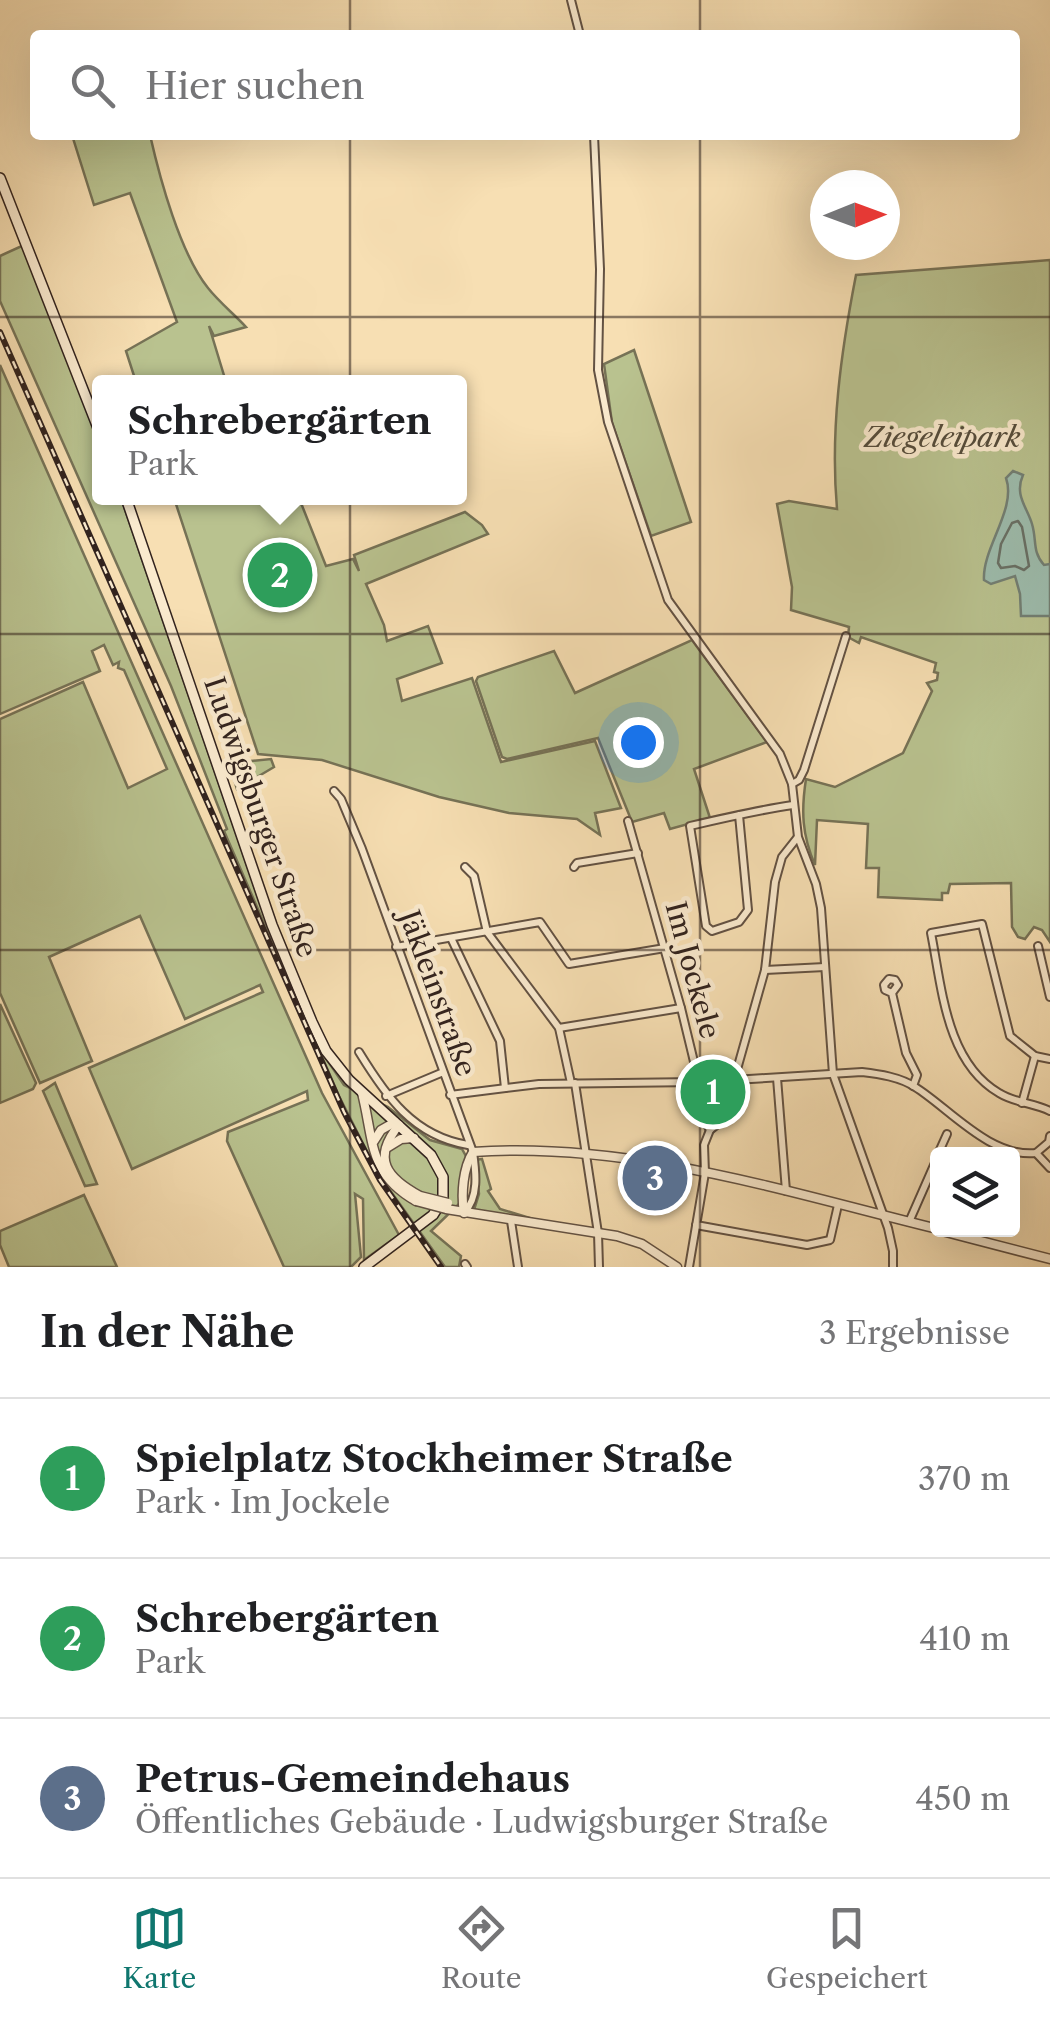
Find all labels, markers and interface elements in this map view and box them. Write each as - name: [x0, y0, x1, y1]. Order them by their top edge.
- search box: [30, 30, 1020, 140]
- icon: search: [65, 58, 120, 113]
- text: Hier suchen: [145, 62, 365, 109]
- north arrow: [810, 170, 900, 260]
- popup: [92, 375, 467, 505]
- text: Schrebergärten: [127, 397, 432, 444]
- park label: Ziegeleipark: [862, 420, 1021, 454]
- text: Park: [127, 444, 197, 483]
- pin: 2: [248, 538, 312, 612]
- street label: Ludwigsburger Straße: [197, 672, 325, 962]
- your location: [613, 717, 664, 768]
- street label: Im Jockele: [658, 898, 728, 1042]
- street label: Jäkleinstraße: [391, 902, 484, 1081]
- pin: 1: [680, 1054, 746, 1130]
- pin: 3: [622, 1140, 688, 1216]
- map controls: [930, 1147, 1020, 1237]
- button: layers: [930, 1147, 1020, 1237]
- text: In der Nähe: [40, 1306, 294, 1358]
- text: 3 Ergebnisse: [819, 1313, 1010, 1352]
- text: Spielplatz Stockheimer Straße: [135, 1435, 733, 1482]
- text: 1: [65, 1459, 80, 1498]
- text: 370 m: [918, 1459, 1010, 1498]
- text: Park · Im Jockele: [135, 1482, 390, 1521]
- text: Schrebergärten: [135, 1595, 439, 1642]
- text: 2: [63, 1619, 82, 1658]
- text: 410 m: [919, 1619, 1010, 1658]
- text: Park: [135, 1642, 205, 1681]
- text: Petrus-Gemeindehaus: [135, 1755, 570, 1802]
- text: 3: [63, 1779, 82, 1818]
- text: 450 m: [916, 1779, 1010, 1818]
- text: Öffentliches Gebäude · Ludwigsburger Straße: [135, 1802, 828, 1841]
- tab: Karte: [122, 1901, 196, 1995]
- tab: Route: [441, 1901, 521, 1995]
- tab: Gespeichert: [766, 1901, 928, 1995]

